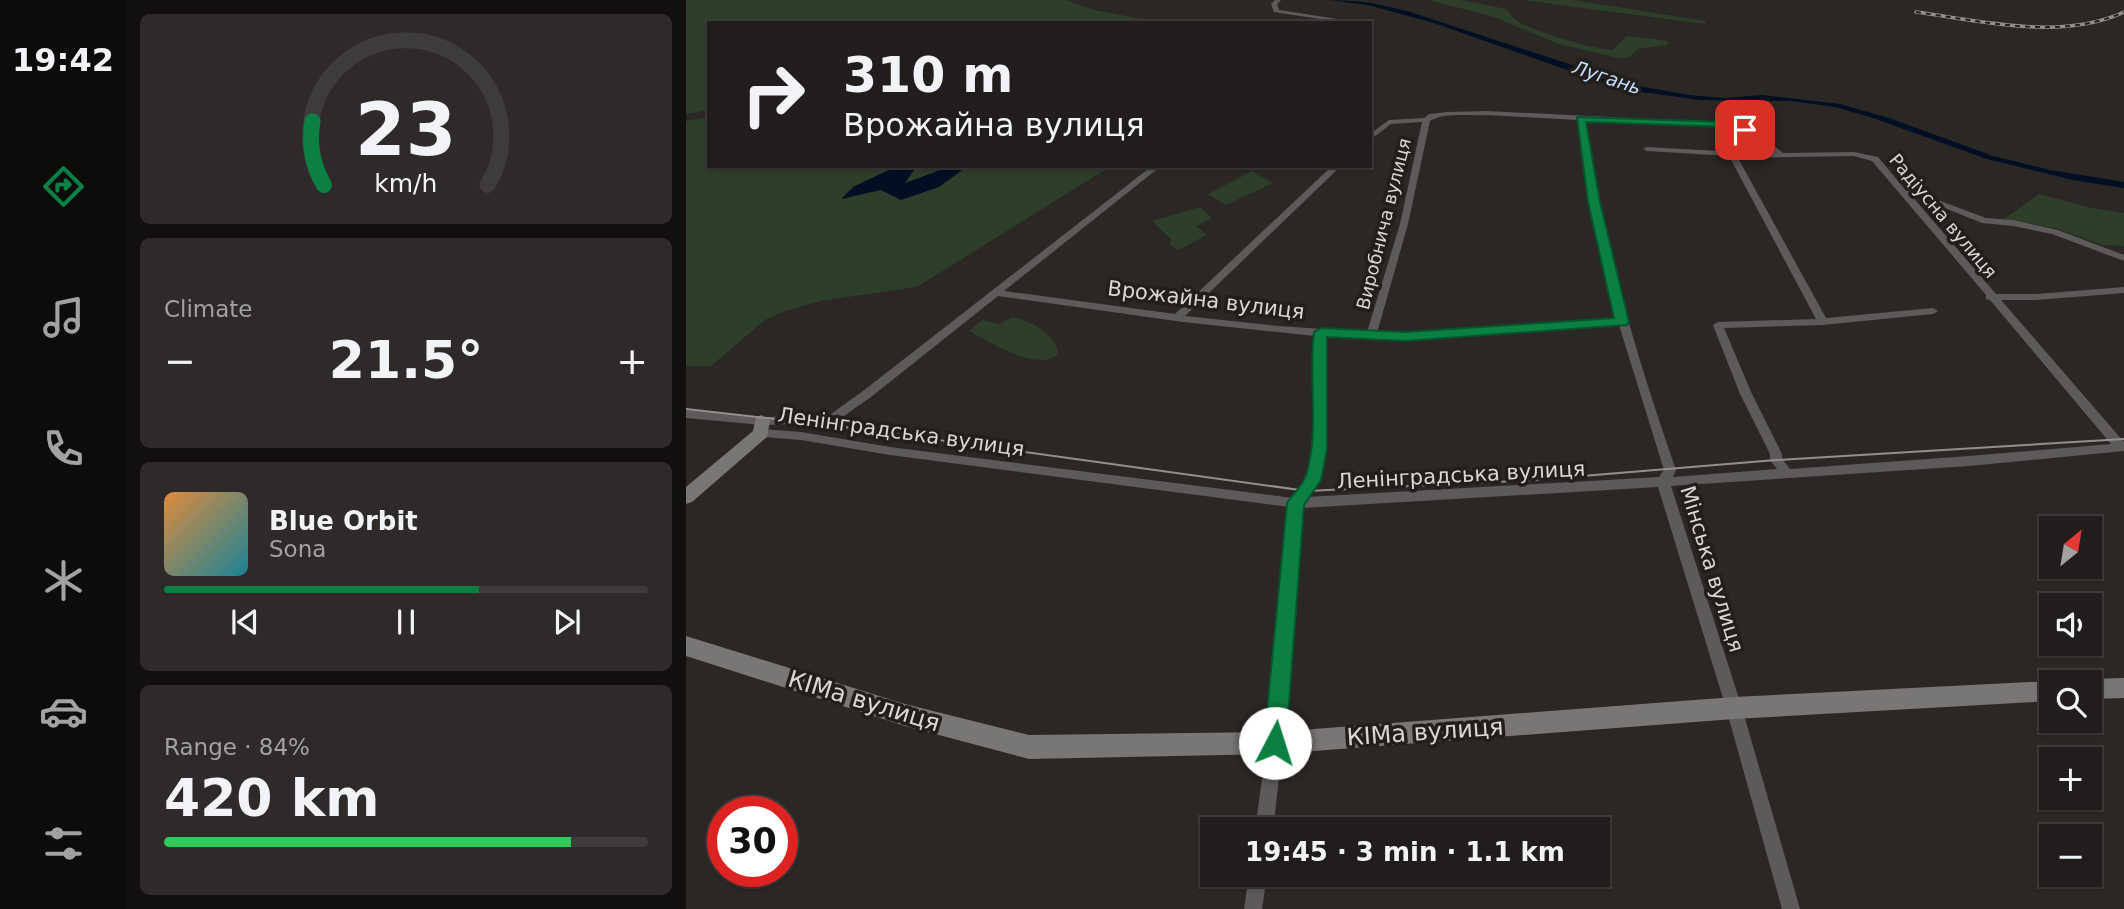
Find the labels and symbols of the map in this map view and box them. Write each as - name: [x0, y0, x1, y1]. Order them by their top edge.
- water label: Лугань: [1569, 55, 1644, 98]
- pin: [1715, 100, 1775, 160]
- street label: Виробнича вулиця: [1352, 136, 1415, 312]
- street label: Радіусна вулиця: [1885, 149, 2002, 282]
- street label: Врожайна вулиця: [1106, 276, 1306, 324]
- street label: Ленінградська вулиця: [776, 403, 1026, 461]
- street label: Ленінградська вулиця: [1336, 457, 1586, 493]
- street label: Мінська вулиця: [1675, 483, 1749, 655]
- north arrow: [2039, 516, 2102, 579]
- street label: КІМа вулиця: [785, 665, 943, 737]
- position arrow: [1238, 706, 1312, 780]
- street label: КІМа вулиця: [1346, 713, 1504, 751]
- speed limit sign: 30: [707, 796, 798, 887]

